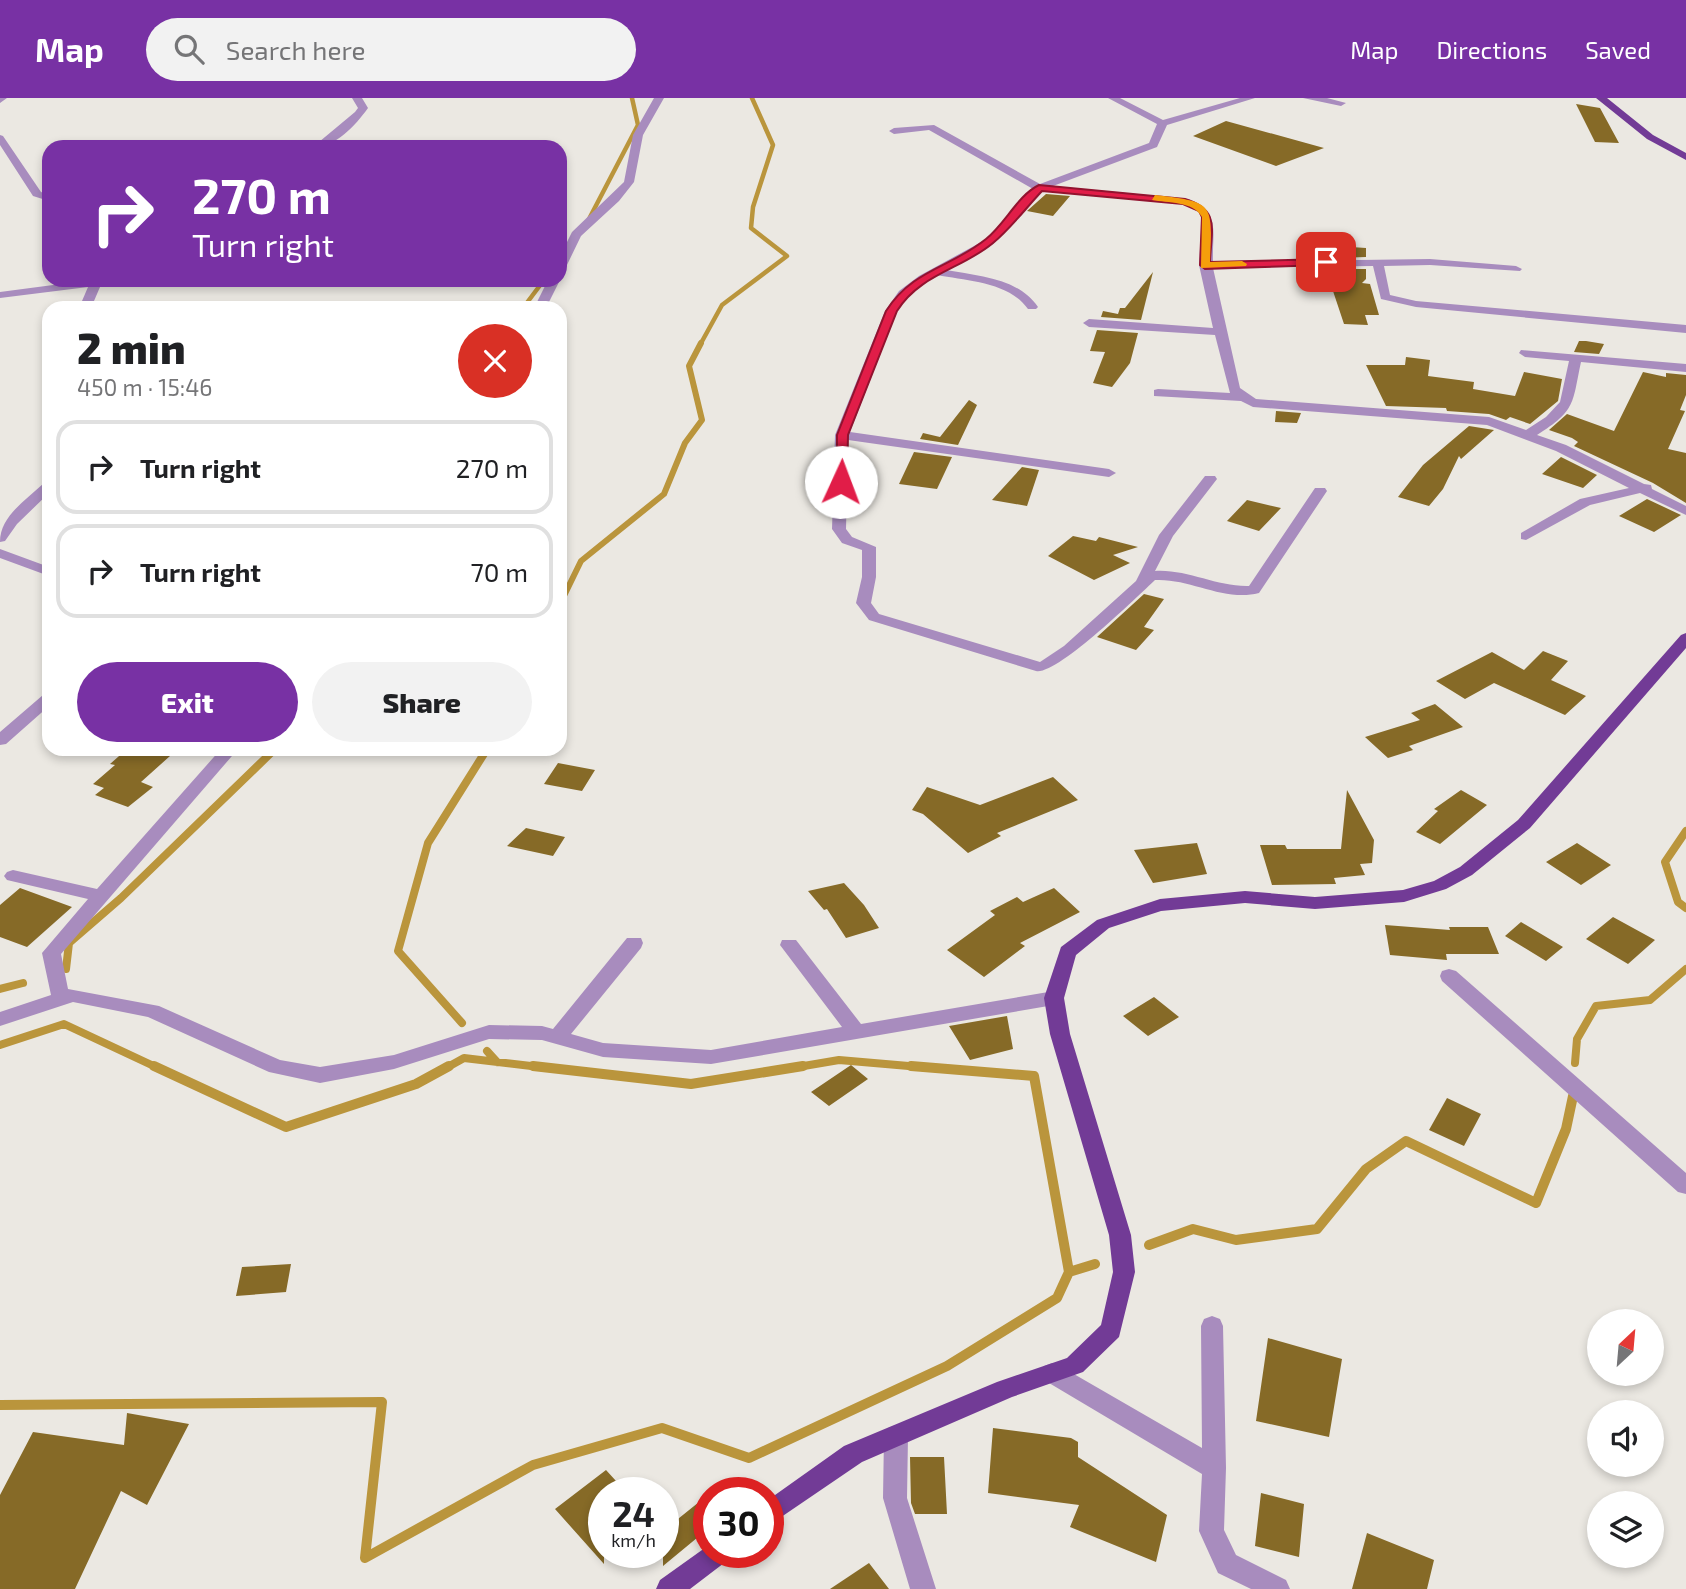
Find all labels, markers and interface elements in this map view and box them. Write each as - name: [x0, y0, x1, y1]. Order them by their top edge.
- search box: [146, 18, 636, 81]
- text: Map: [35, 29, 104, 69]
- icon: search: [170, 30, 208, 68]
- text: Search here: [226, 34, 365, 65]
- text: Map: [1350, 35, 1398, 64]
- text: Directions: [1436, 35, 1547, 64]
- text: Saved: [1585, 35, 1651, 64]
- text: 270 m: [192, 165, 331, 224]
- icon: right: [77, 168, 168, 259]
- text: Turn right: [192, 225, 334, 263]
- pin: [1296, 232, 1356, 292]
- icon: arrive: [1307, 243, 1345, 281]
- text: 2 min: [77, 322, 186, 372]
- button: close: [458, 324, 532, 398]
- text: 450 m · 15:46: [77, 373, 213, 401]
- position arrow: [804, 445, 878, 519]
- icon: right: [81, 448, 119, 486]
- text: Turn right: [140, 452, 261, 483]
- text: 270 m: [456, 452, 528, 483]
- icon: right: [81, 552, 119, 590]
- text: Turn right: [140, 556, 261, 587]
- text: 70 m: [470, 556, 528, 587]
- button: Exit: [77, 662, 298, 742]
- button: Share: [312, 662, 532, 742]
- north arrow: [1587, 1309, 1664, 1386]
- map controls: [1587, 1309, 1664, 1568]
- button: sound: [1587, 1400, 1664, 1477]
- speed limit sign: 30: [693, 1477, 784, 1568]
- button: layers: [1587, 1491, 1664, 1568]
- text: 24: [612, 1492, 655, 1534]
- text: km/h: [611, 1529, 656, 1551]

